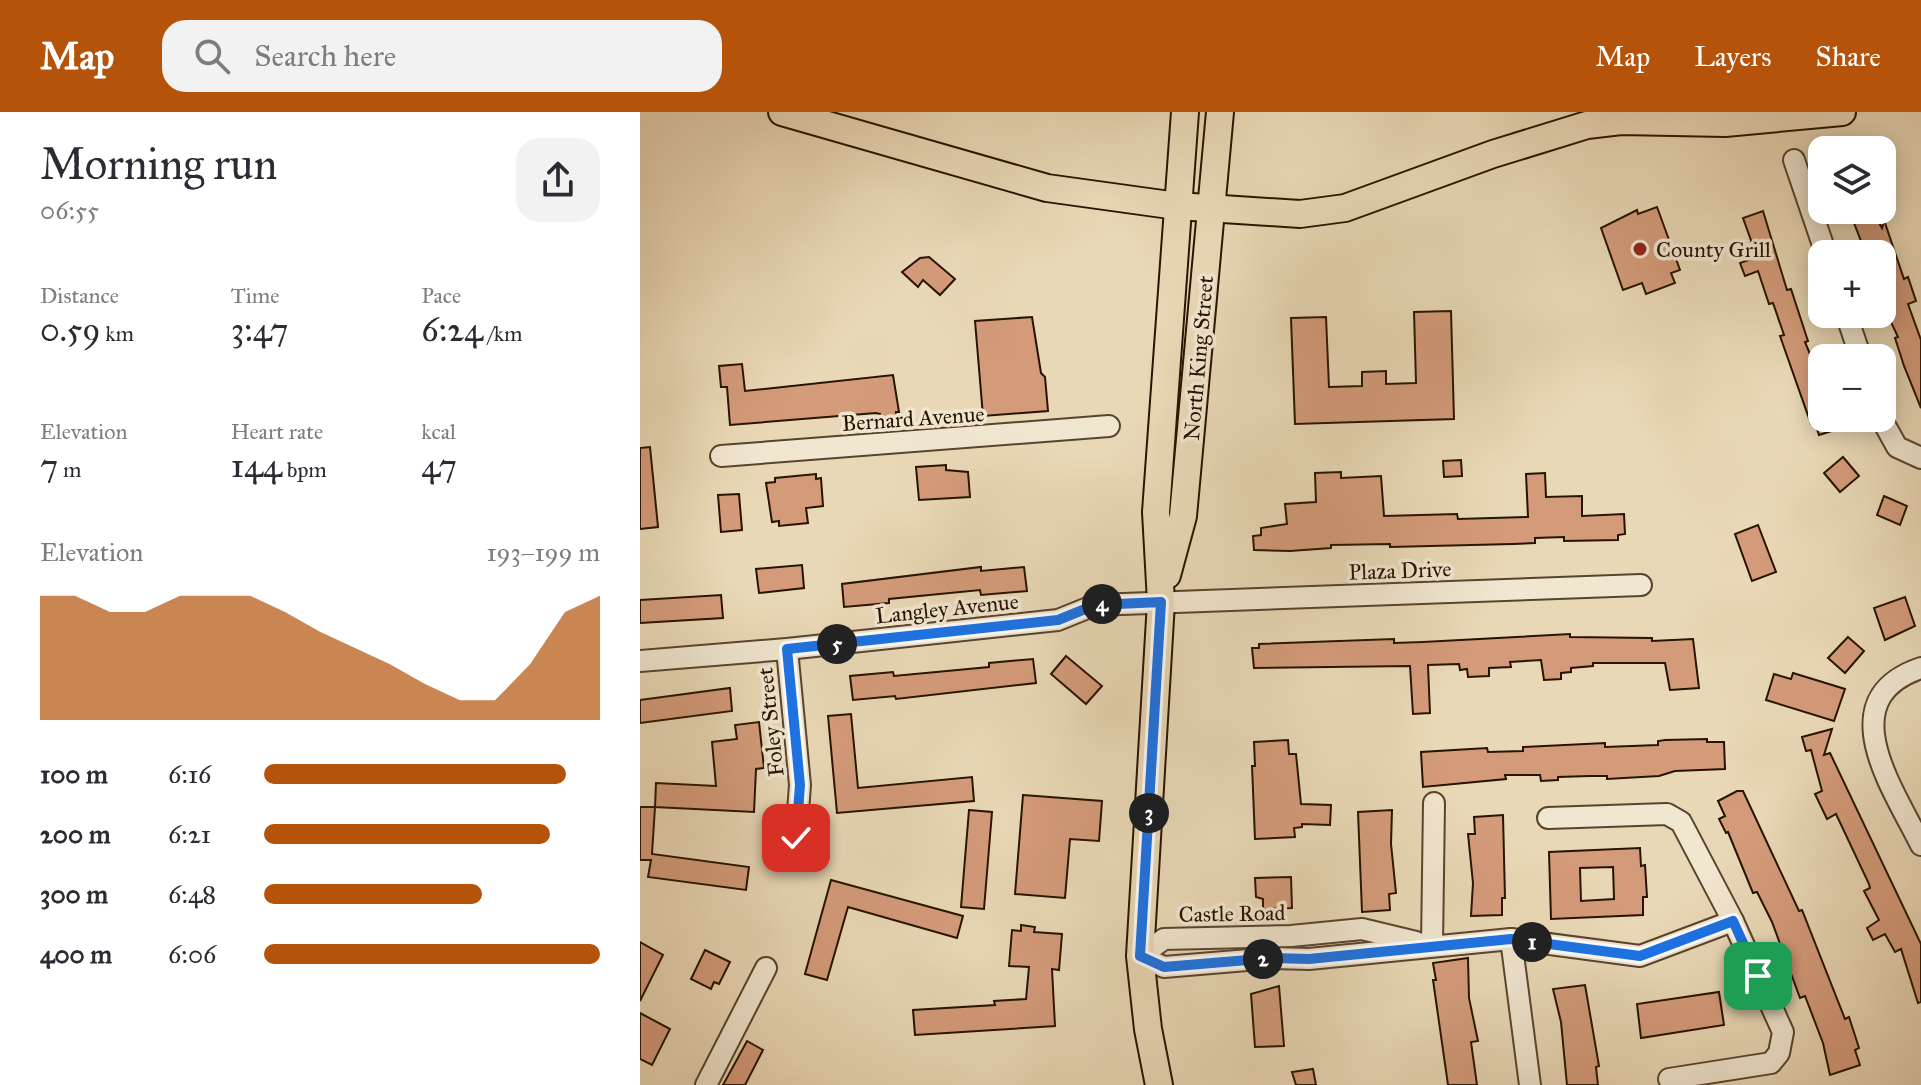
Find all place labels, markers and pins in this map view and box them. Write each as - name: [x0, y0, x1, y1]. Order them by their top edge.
- place label: County Grill: [1656, 236, 1771, 263]
- marker: County Grill: [1631, 240, 1649, 258]
- pin: 4: [1082, 584, 1122, 624]
- pin: 5: [817, 624, 857, 664]
- pin: 3: [1129, 793, 1169, 833]
- pin: [762, 804, 830, 872]
- pin: 1: [1512, 922, 1552, 962]
- pin: 2: [1243, 939, 1283, 979]
- pin: [1724, 942, 1792, 1010]

